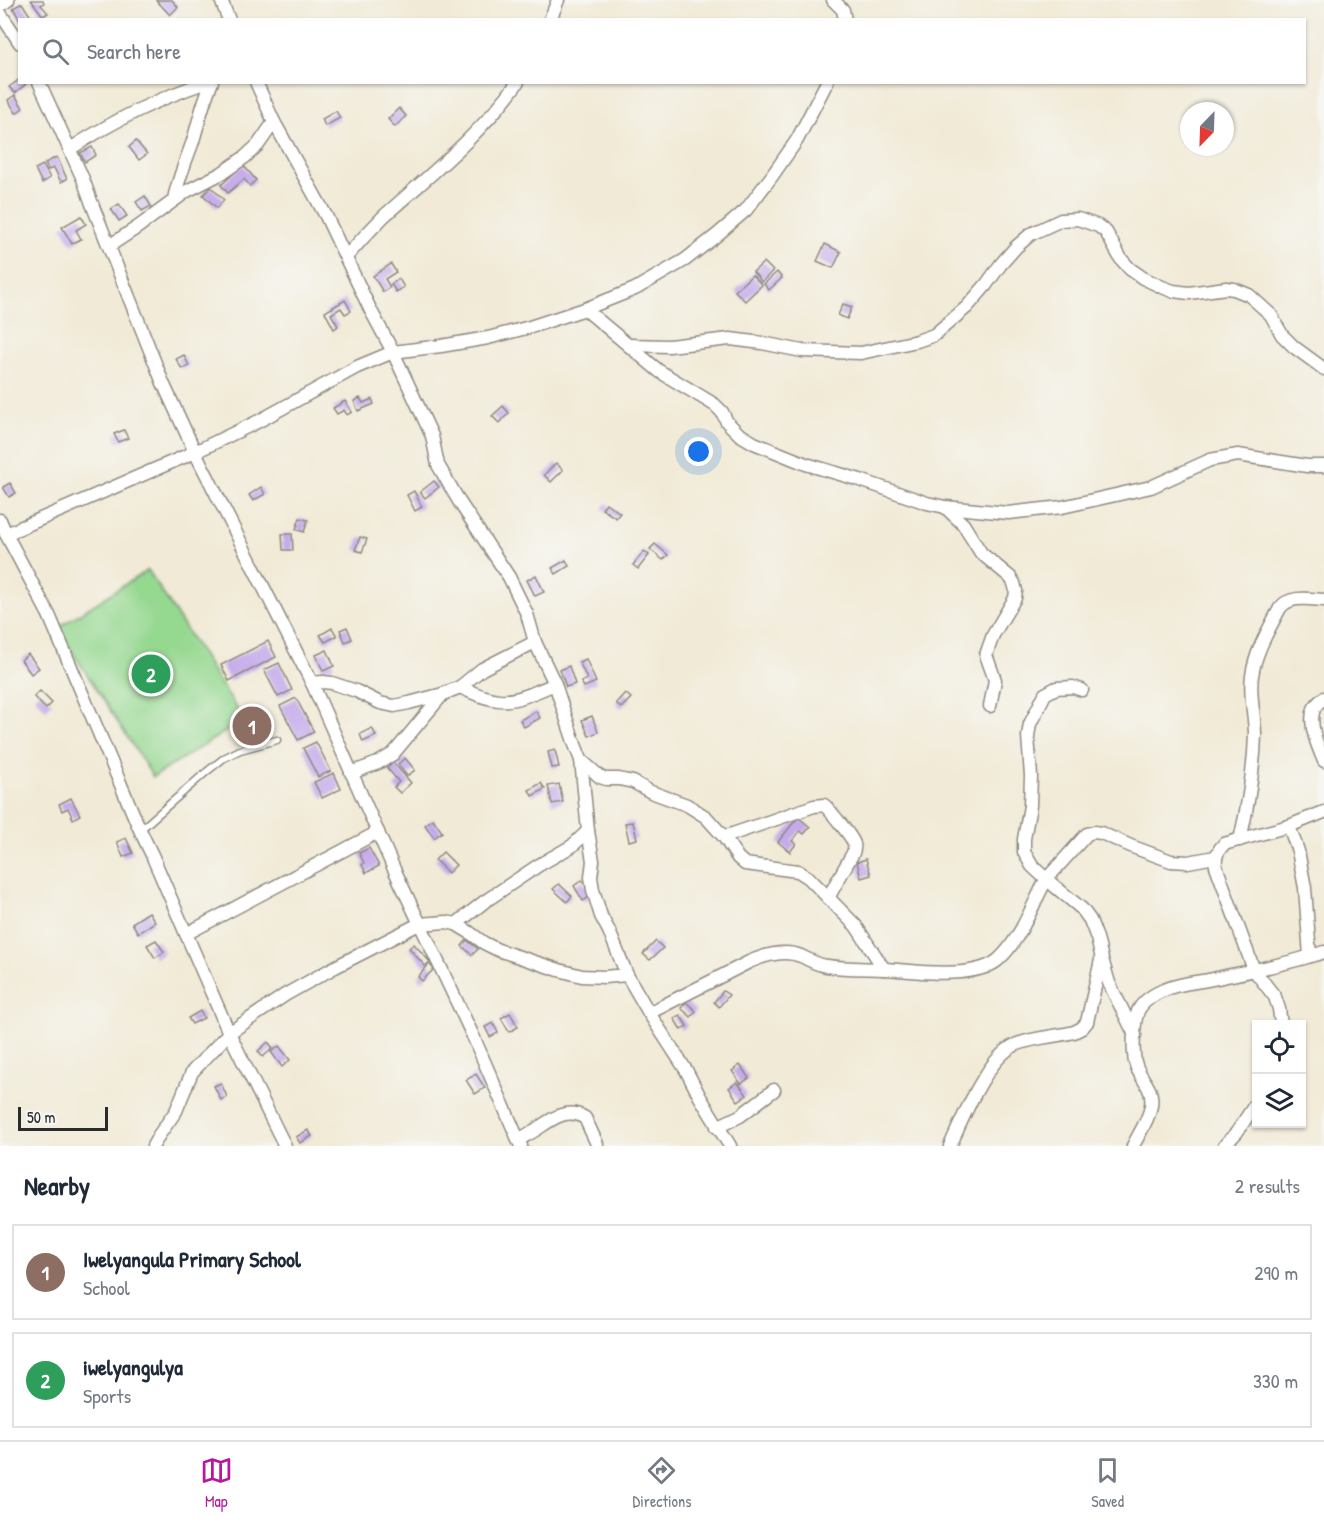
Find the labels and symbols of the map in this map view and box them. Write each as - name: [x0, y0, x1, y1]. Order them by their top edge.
- north arrow: [1180, 102, 1234, 156]
- your location: [684, 437, 713, 466]
- pin: 2: [132, 652, 170, 696]
- pin: 1: [232, 704, 272, 748]
- scale bar: [18, 1104, 108, 1132]

